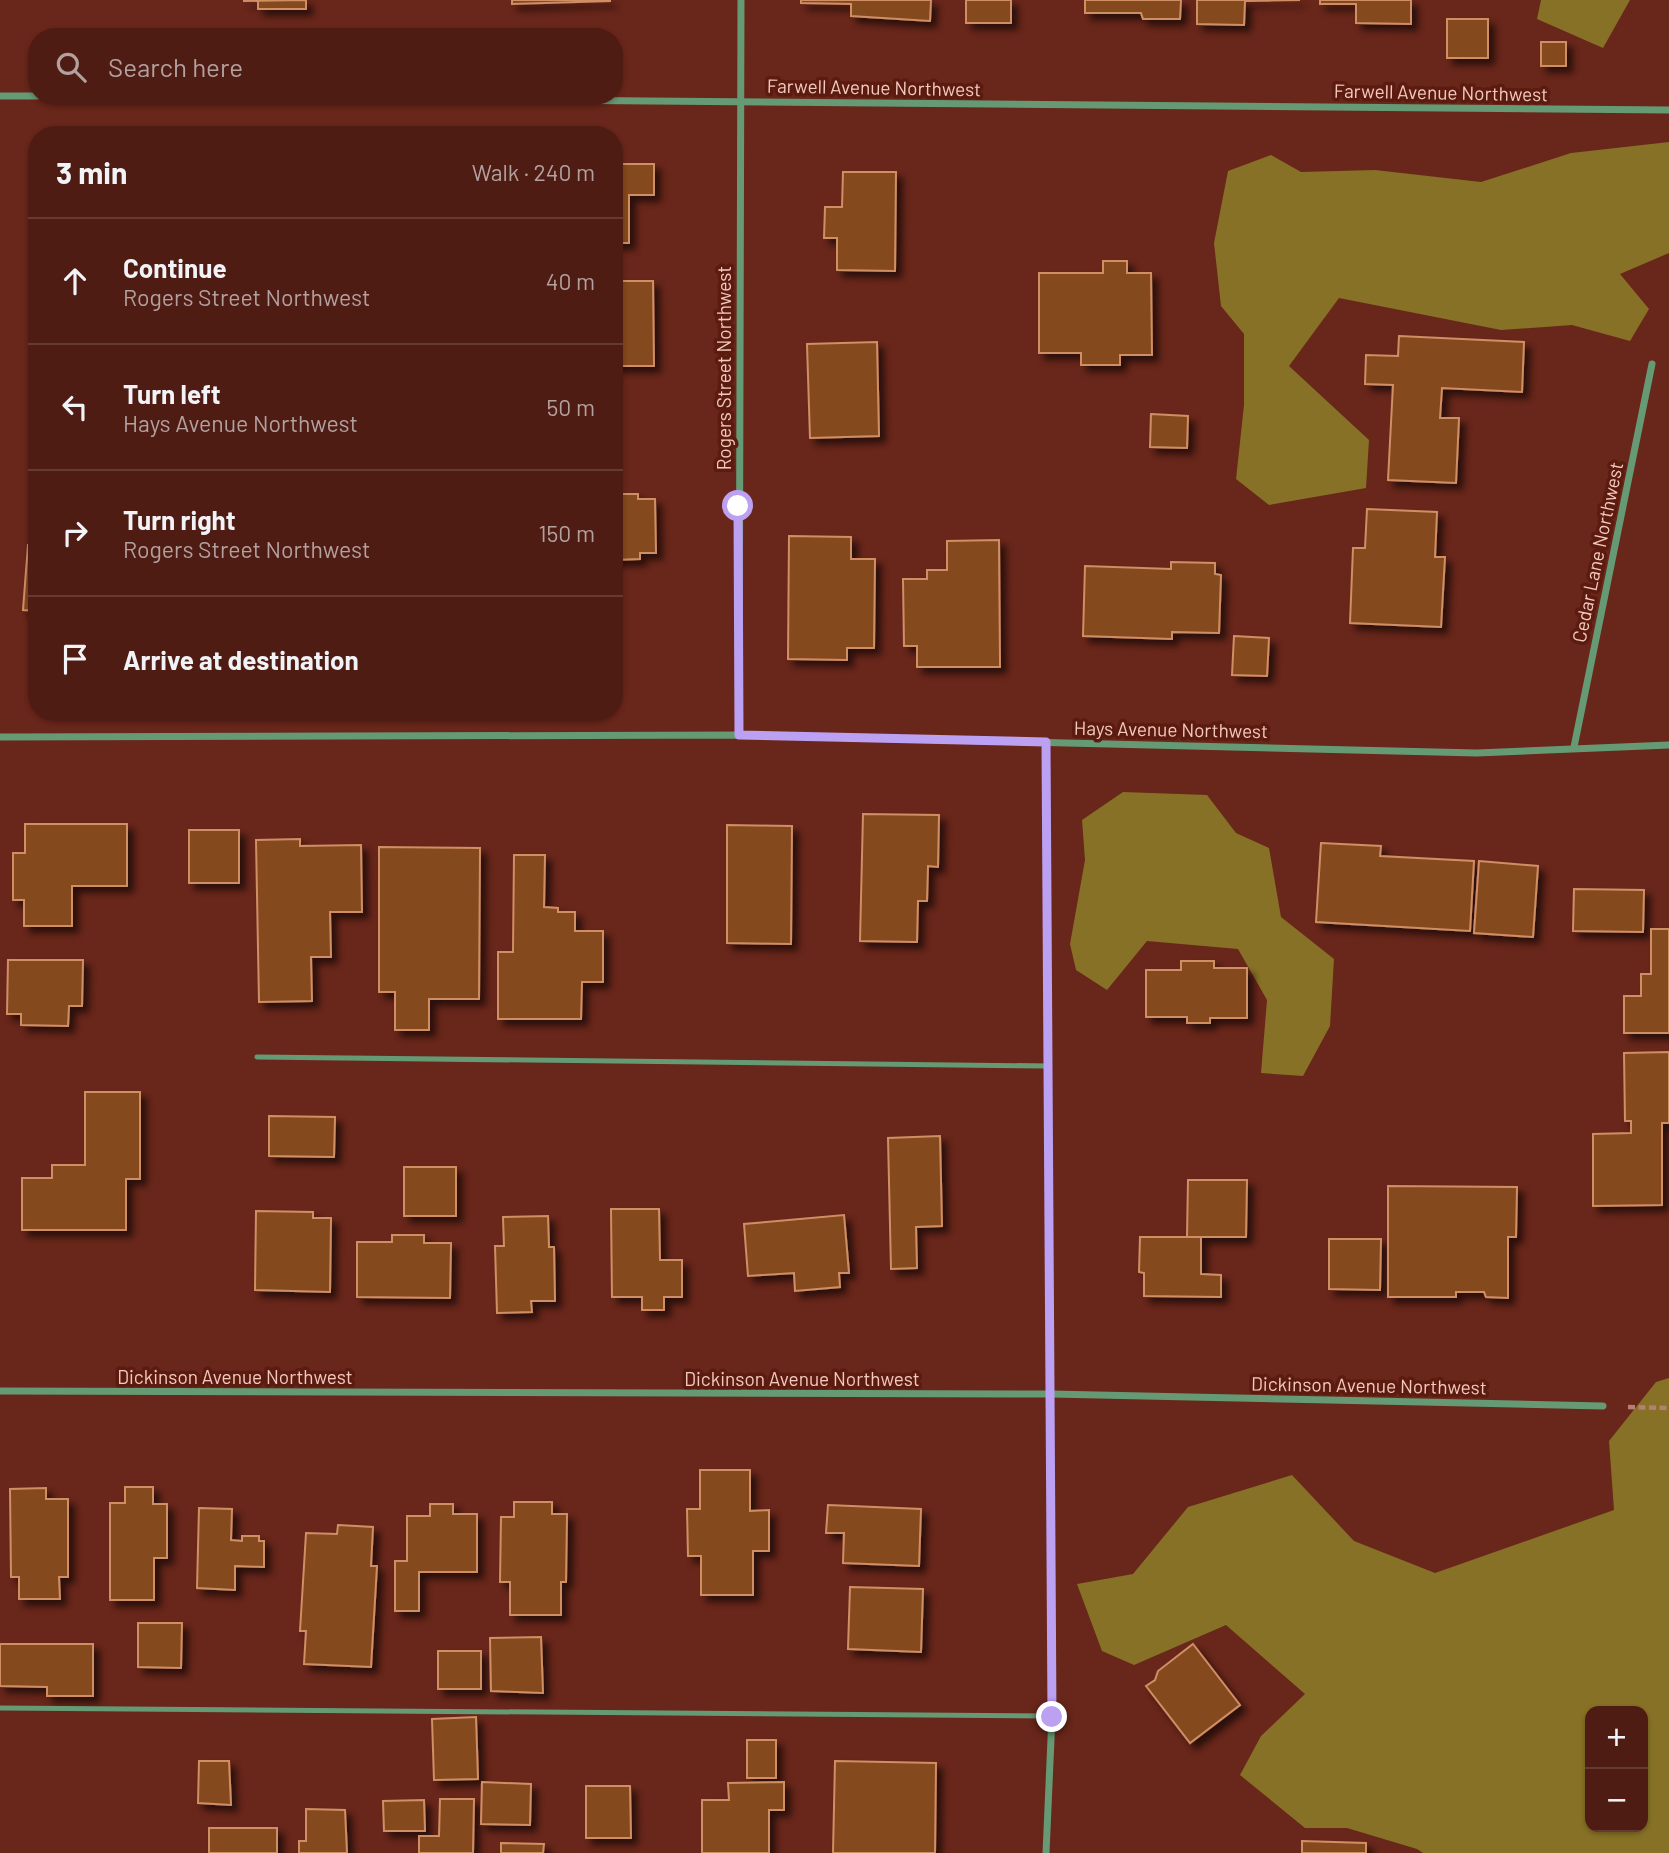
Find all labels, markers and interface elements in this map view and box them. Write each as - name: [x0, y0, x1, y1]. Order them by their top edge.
- search box: [28, 28, 623, 105]
- icon: search: [52, 48, 90, 86]
- text: Search here: [108, 51, 243, 82]
- street label: Farwell Avenue Northwest: [767, 74, 981, 100]
- street label: Farwell Avenue Northwest: [1334, 79, 1548, 105]
- text: 3 min: [56, 154, 127, 190]
- text: Walk · 240 m: [472, 158, 595, 186]
- text: Continue: [123, 252, 227, 283]
- icon: ahead: [56, 262, 94, 300]
- street label: Rogers Street Northwest: [712, 266, 735, 470]
- text: 40 m: [546, 267, 595, 295]
- text: Rogers Street Northwest: [123, 283, 370, 311]
- text: Turn left: [123, 378, 221, 409]
- icon: left: [56, 388, 94, 426]
- text: 50 m: [547, 393, 595, 421]
- text: Hays Avenue Northwest: [123, 409, 358, 437]
- street label: Cedar Lane Northwest: [1567, 460, 1627, 644]
- route start: [722, 490, 753, 521]
- text: Turn right: [123, 504, 236, 535]
- icon: right: [56, 514, 94, 552]
- text: 150 m: [539, 519, 595, 547]
- text: Rogers Street Northwest: [123, 535, 370, 563]
- icon: arrive: [56, 640, 94, 678]
- text: Arrive at destination: [123, 644, 359, 675]
- street label: Hays Avenue Northwest: [1074, 716, 1268, 742]
- street label: Dickinson Avenue Northwest: [117, 1365, 353, 1388]
- street label: Dickinson Avenue Northwest: [684, 1367, 920, 1390]
- street label: Dickinson Avenue Northwest: [1251, 1371, 1487, 1399]
- route end: [1036, 1701, 1067, 1732]
- map controls: [1585, 1706, 1648, 1832]
- button: +: [1585, 1706, 1648, 1769]
- button: −: [1585, 1769, 1648, 1832]

